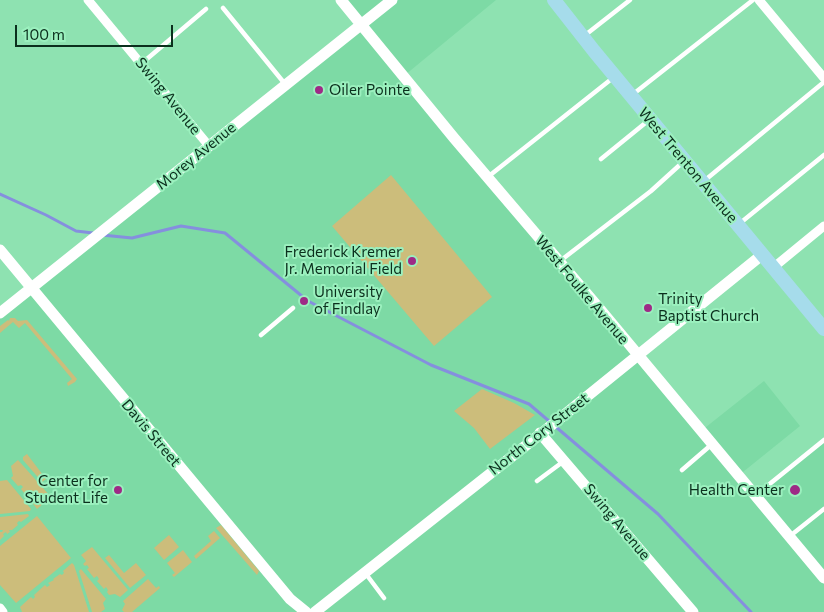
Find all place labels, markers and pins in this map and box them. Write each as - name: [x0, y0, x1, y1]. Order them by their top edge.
- place label: Oiler Pointe: [329, 81, 410, 99]
- marker: Oiler Pointe: [313, 84, 325, 96]
- place label: Frederick Kremer Jr. Memorial Field: [284, 243, 402, 278]
- marker: Frederick Kremer Jr. Memorial Field: [406, 255, 418, 267]
- place label: University of Findlay: [314, 283, 383, 318]
- place label: Trinity Baptist Church: [658, 290, 759, 325]
- marker: University of Findlay: [298, 295, 310, 307]
- marker: Trinity Baptist Church: [642, 302, 654, 314]
- place label: Center for Student Life: [25, 472, 108, 507]
- place label: Health Center: [689, 481, 784, 499]
- marker: Health Center: [788, 483, 802, 497]
- marker: Center for Student Life: [112, 484, 124, 496]

